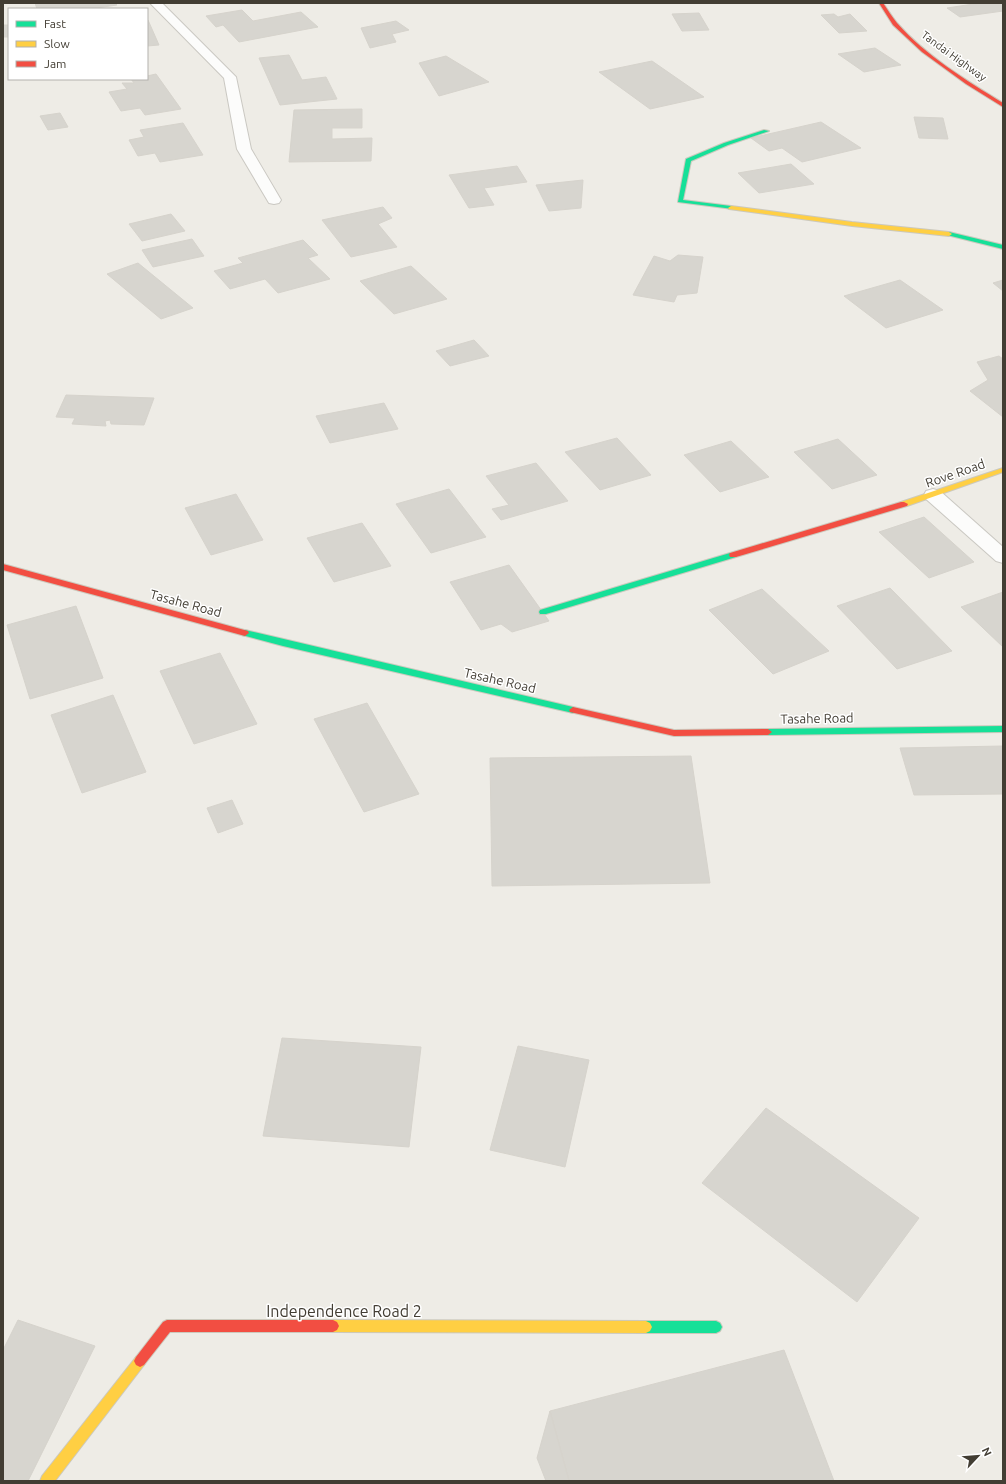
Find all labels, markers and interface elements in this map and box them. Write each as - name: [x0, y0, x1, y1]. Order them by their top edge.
- legend: [8, 8, 148, 80]
- text: Fast: [44, 17, 66, 30]
- street label: Tandai Highway: [919, 28, 989, 84]
- text: Slow: [44, 37, 70, 50]
- text: Jam: [44, 57, 66, 70]
- street label: Rove Road: [923, 456, 987, 490]
- street label: Tasahe Road: [149, 587, 223, 619]
- street label: Tasahe Road: [463, 665, 537, 695]
- street label: Tasahe Road: [780, 710, 854, 726]
- street label: Independence Road 2: [266, 1302, 422, 1320]
- north arrow: [958, 1436, 998, 1476]
- text: N: [980, 1445, 994, 1458]

